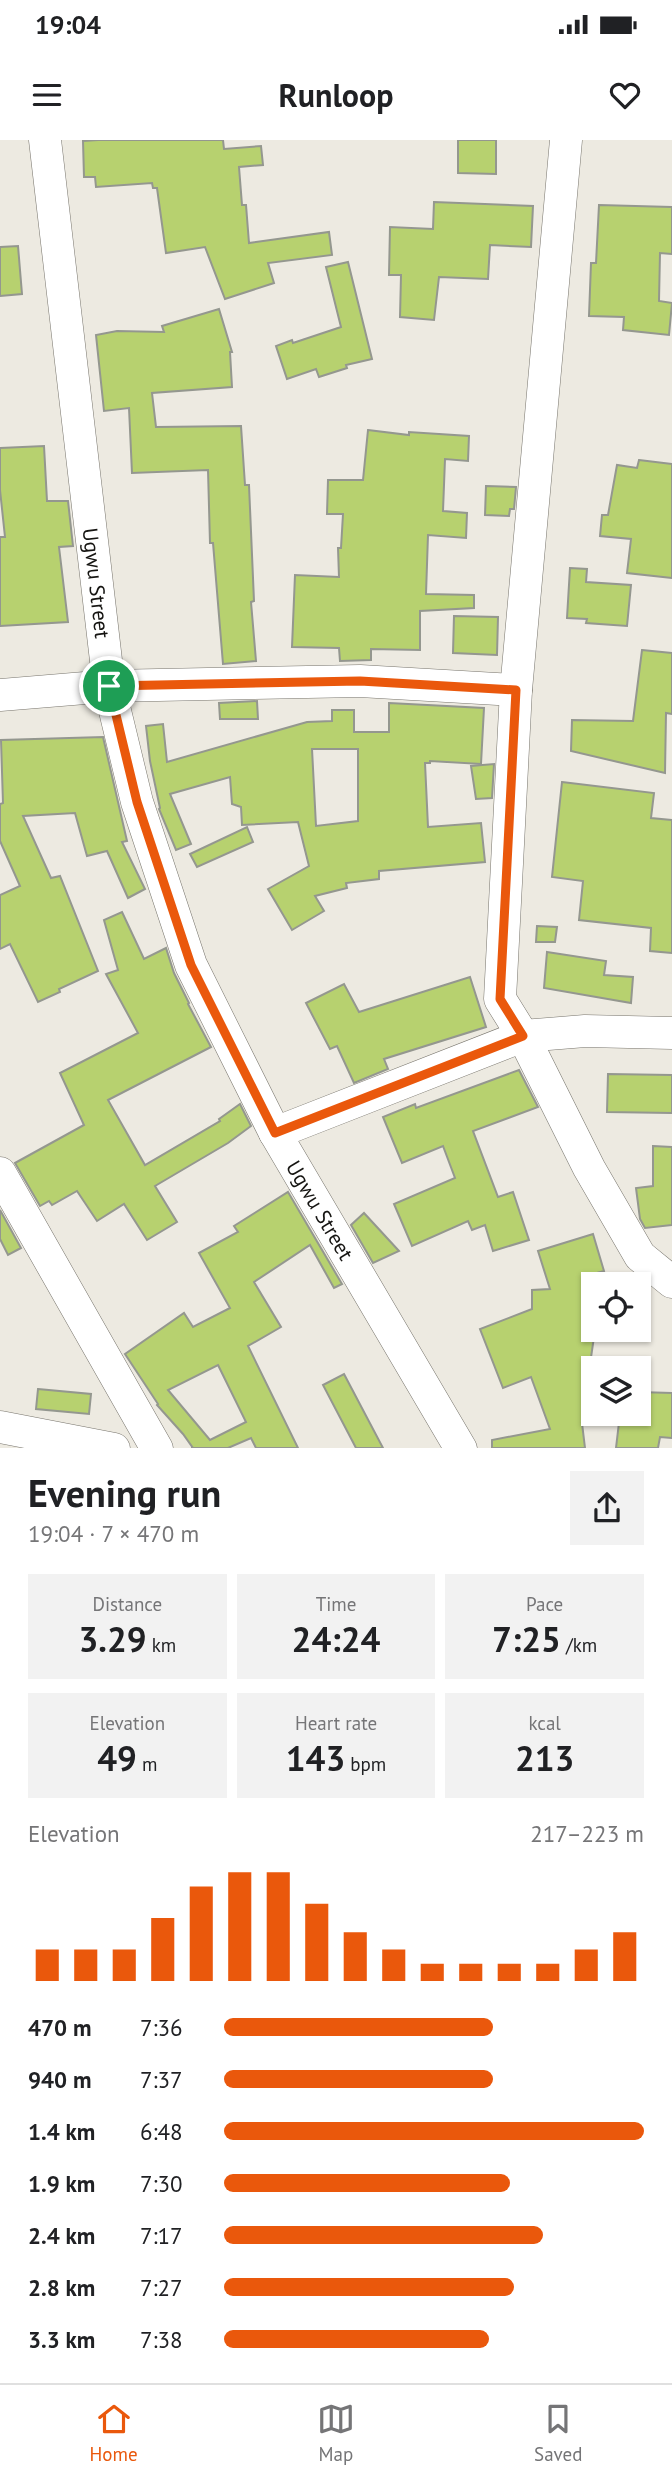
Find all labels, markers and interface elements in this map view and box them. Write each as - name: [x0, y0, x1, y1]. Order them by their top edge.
- text: 19:04: [35, 8, 101, 41]
- text: Runloop: [279, 74, 393, 116]
- icon: menu: [28, 76, 66, 114]
- icon: heart: [606, 76, 644, 114]
- street label: Ugwu Street: [77, 526, 117, 640]
- pin: [79, 656, 139, 716]
- icon: arrive: [90, 667, 128, 705]
- street label: Ugwu Street: [281, 1155, 360, 1265]
- map controls: [581, 1272, 651, 1426]
- button: locate: [581, 1272, 651, 1342]
- button: layers: [581, 1356, 651, 1426]
- text: Evening run: [28, 1468, 221, 1517]
- button: share: [570, 1471, 644, 1545]
- text: 19:04 · 7 × 470 m: [28, 1519, 199, 1548]
- text: Distance: [93, 1592, 162, 1616]
- text: Time: [316, 1592, 356, 1616]
- text: Pace: [526, 1592, 563, 1616]
- text: 3.29: [78, 1616, 147, 1662]
- text: 24:24: [292, 1616, 380, 1662]
- text: 7:25: [492, 1616, 561, 1662]
- text: km: [147, 1633, 176, 1657]
- text: /km: [561, 1633, 597, 1657]
- text: Elevation: [89, 1711, 165, 1735]
- text: Heart rate: [295, 1711, 377, 1735]
- text: kcal: [528, 1711, 561, 1735]
- text: 49: [97, 1735, 137, 1781]
- text: 143: [286, 1735, 345, 1781]
- text: 213: [515, 1735, 574, 1781]
- text: m: [137, 1752, 157, 1776]
- text: bpm: [345, 1752, 386, 1776]
- text: Elevation: [28, 1819, 120, 1848]
- text: 217–223 m: [530, 1819, 644, 1848]
- text: 470 m: [28, 2013, 91, 2042]
- text: 7:36: [140, 2013, 183, 2042]
- text: 940 m: [28, 2065, 91, 2094]
- text: 7:37: [140, 2065, 183, 2094]
- text: 1.4 km: [28, 2117, 95, 2146]
- text: 6:48: [140, 2117, 183, 2146]
- text: 1.9 km: [28, 2169, 95, 2198]
- text: 7:30: [140, 2169, 183, 2198]
- text: 2.4 km: [28, 2221, 95, 2250]
- text: 7:17: [140, 2221, 183, 2250]
- text: 2.8 km: [28, 2273, 95, 2302]
- text: 7:27: [140, 2273, 183, 2302]
- text: 3.3 km: [28, 2325, 95, 2354]
- text: 7:38: [140, 2325, 183, 2354]
- tab: Home: [90, 2400, 138, 2466]
- tab: Map: [317, 2400, 355, 2466]
- tab: Saved: [534, 2400, 582, 2466]

